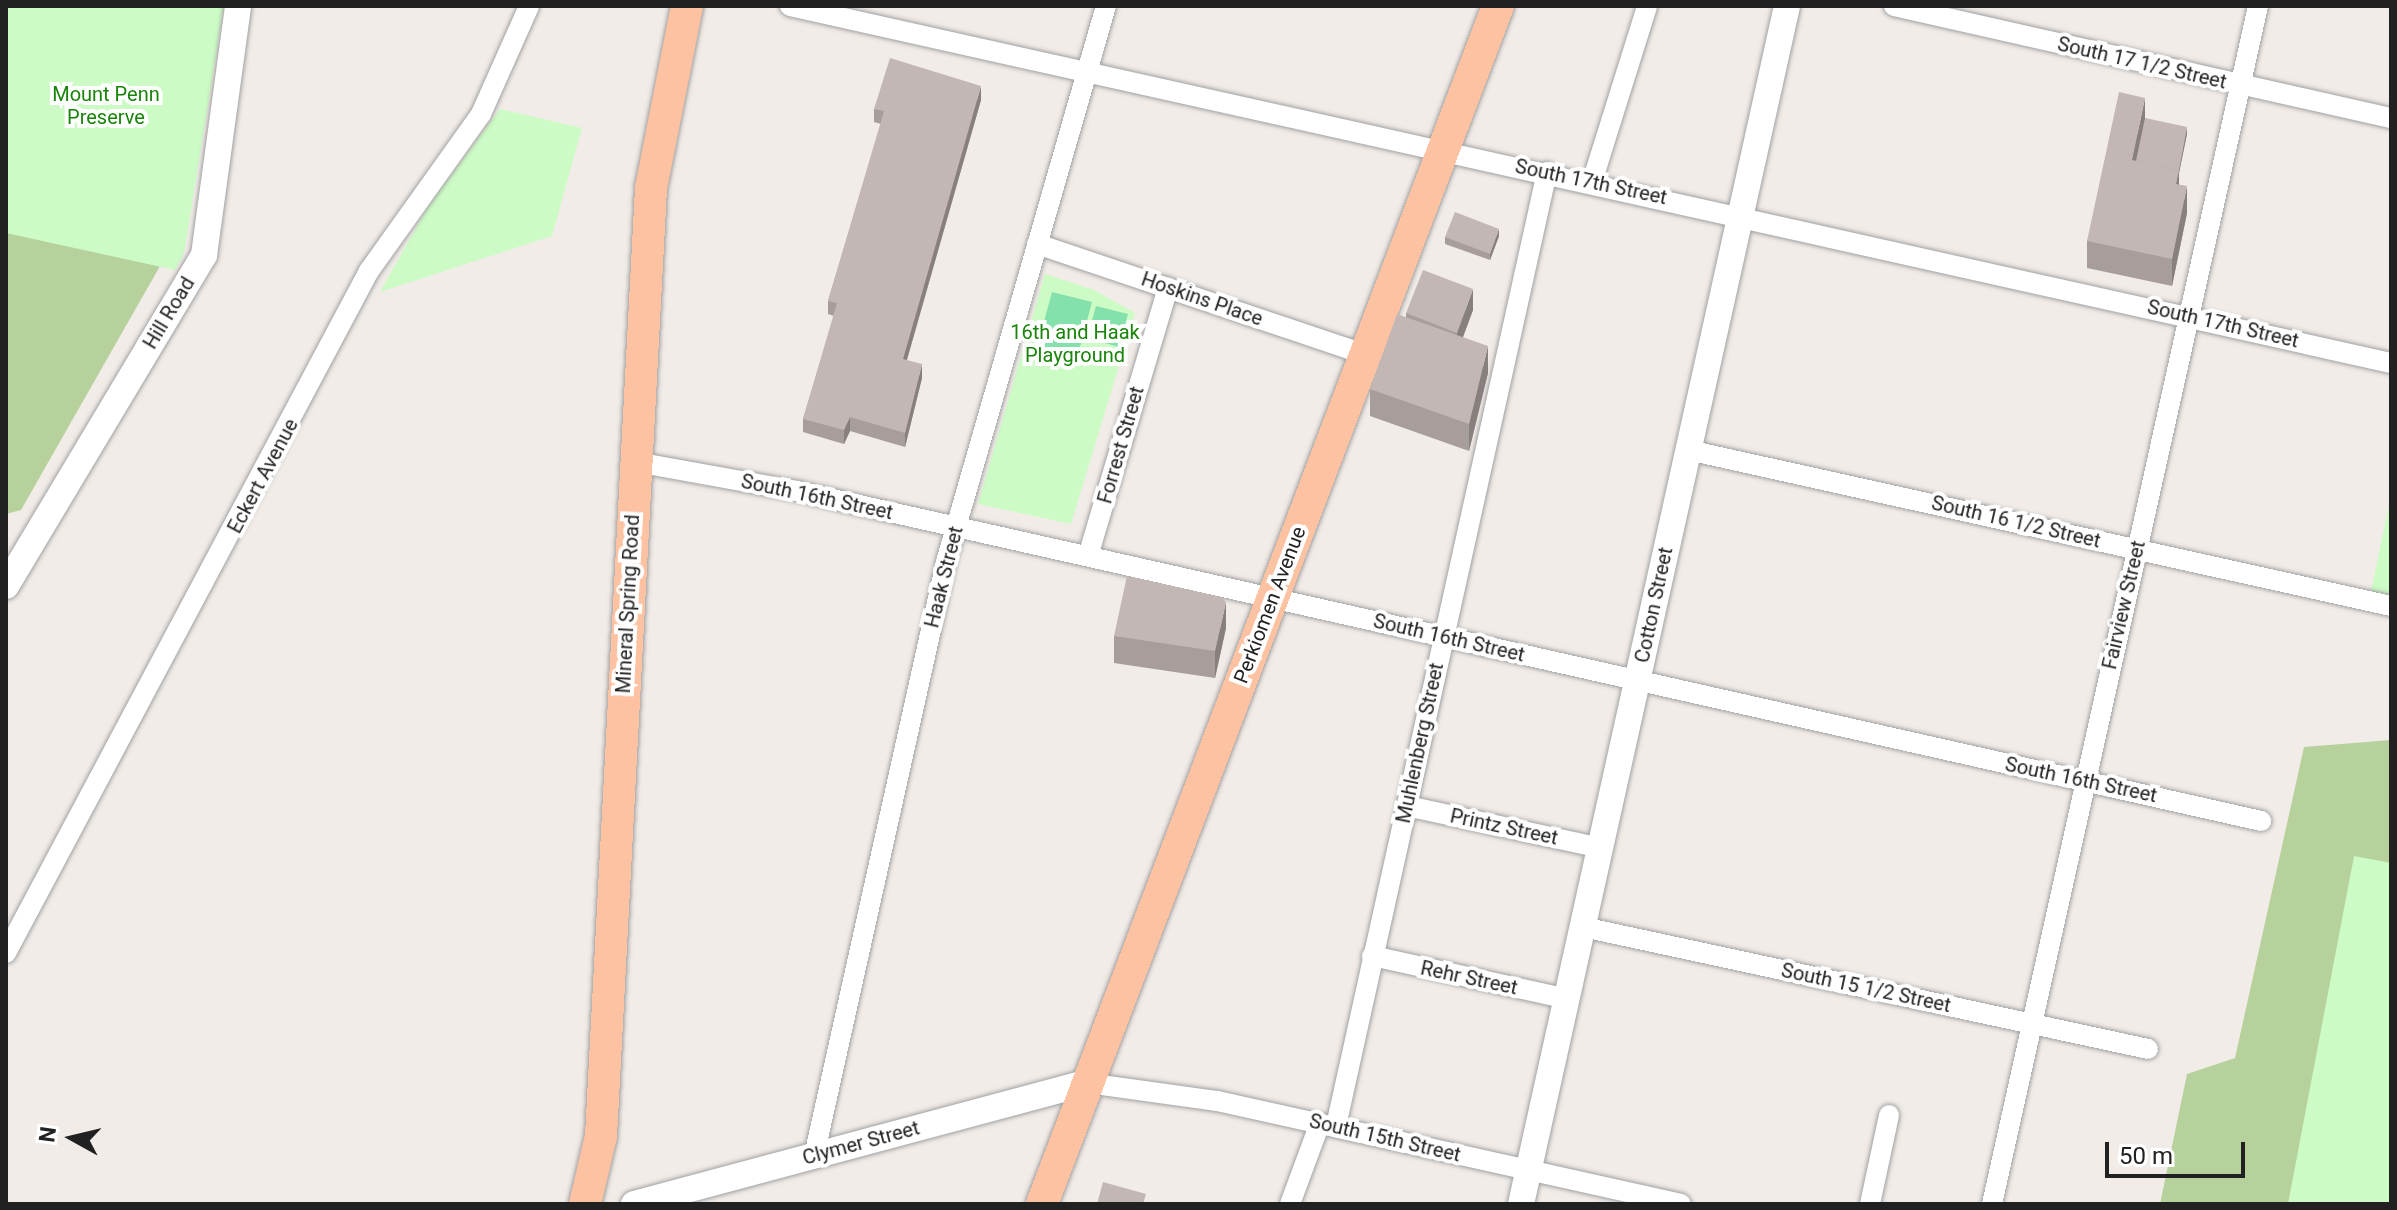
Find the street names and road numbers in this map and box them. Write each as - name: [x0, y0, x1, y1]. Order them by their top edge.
- street label: South 17 1/2 Street: [2055, 32, 2229, 94]
- street label: South 17th Street: [1513, 154, 1669, 210]
- street label: Hoskins Place: [1138, 267, 1266, 331]
- street label: Hill Road: [138, 273, 200, 353]
- street label: South 17th Street: [2145, 295, 2301, 353]
- street label: Forrest Street: [1093, 384, 1149, 506]
- street label: Eckert Avenue: [223, 415, 303, 537]
- street label: South 16th Street: [739, 469, 895, 525]
- street label: South 16 1/2 Street: [1929, 491, 2103, 553]
- street label: Mineral Spring Road: [611, 514, 645, 694]
- street label: Perkiomen Avenue: [1229, 523, 1311, 687]
- street label: Haak Street: [920, 524, 968, 630]
- street label: Fairview Street: [2098, 538, 2150, 672]
- street label: Cotton Street: [1630, 545, 1678, 665]
- street label: South 16th Street: [1371, 609, 1527, 667]
- street label: Muhlenberg Street: [1391, 661, 1449, 825]
- street label: South 16th Street: [2003, 752, 2159, 808]
- street label: Printz Street: [1448, 804, 1560, 850]
- street label: Rehr Street: [1418, 956, 1520, 1000]
- street label: South 15 1/2 Street: [1779, 958, 1953, 1018]
- street label: South 15th Street: [1307, 1109, 1463, 1167]
- street label: Clymer Street: [800, 1116, 922, 1170]

